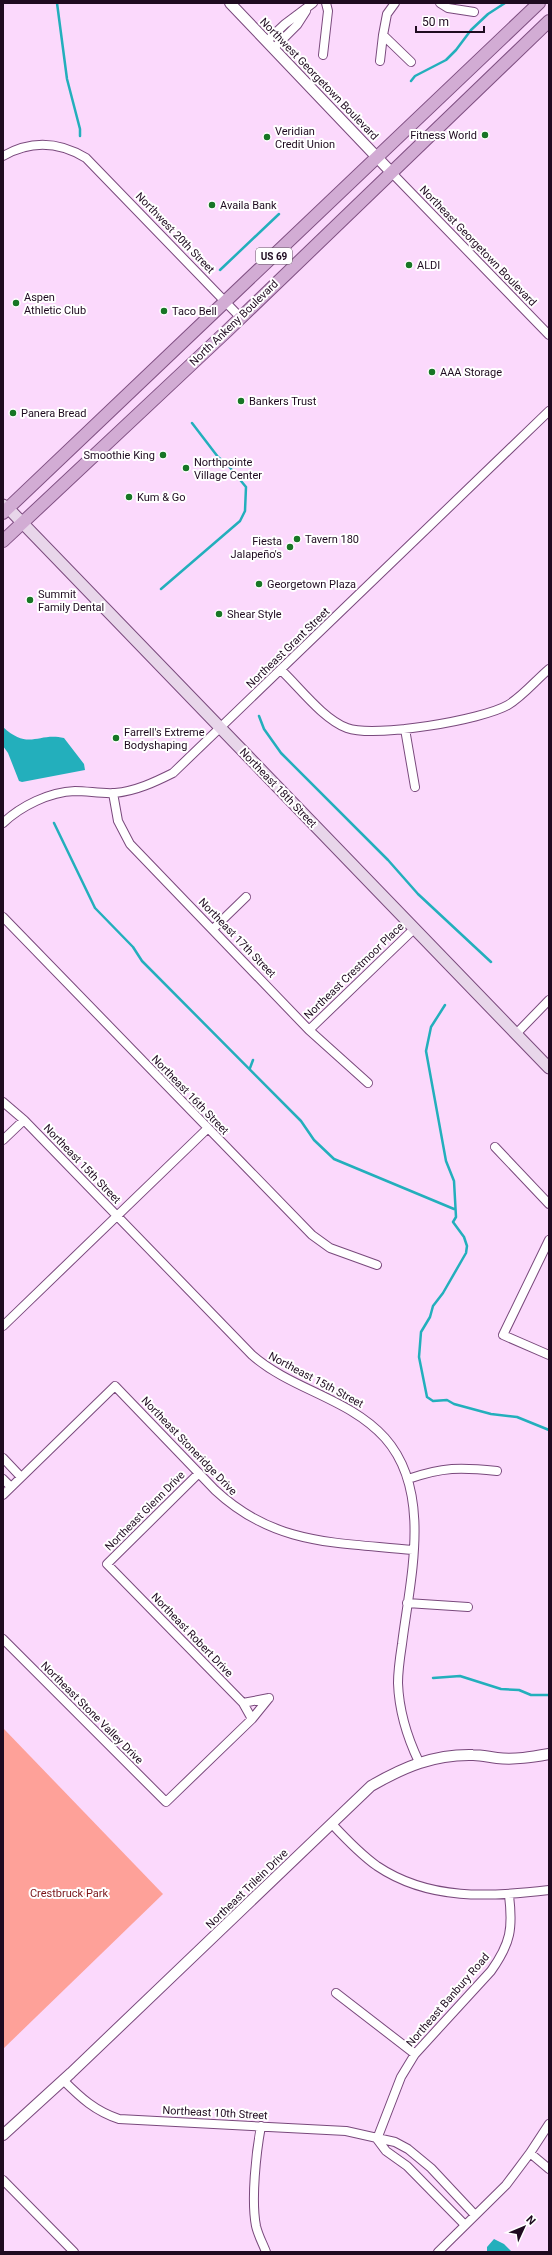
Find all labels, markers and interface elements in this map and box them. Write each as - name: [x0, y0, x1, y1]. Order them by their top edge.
- scale bar: [416, 8, 484, 34]
- street label: Northwest Georgetown Boulevard: [257, 15, 381, 143]
- text: 50 m: [422, 15, 449, 29]
- place label: Veridian Credit Union: [275, 125, 335, 151]
- place label: Fitness World: [410, 129, 477, 142]
- marker: Fitness World: [480, 130, 490, 140]
- marker: Veridian Credit Union: [262, 132, 272, 142]
- street label: Northeast Georgetown Boulevard: [417, 183, 539, 309]
- street label: Northwest 20th Street: [133, 190, 217, 277]
- place label: Availa Bank: [220, 199, 277, 212]
- marker: Availa Bank: [207, 200, 217, 210]
- road number: US 69: [256, 248, 292, 264]
- place label: ALDI: [417, 259, 440, 272]
- marker: ALDI: [404, 260, 414, 270]
- street label: North Ankeny Boulevard: [187, 277, 281, 369]
- place label: Aspen Athletic Club: [24, 291, 86, 317]
- marker: Aspen Athletic Club: [11, 298, 21, 308]
- place label: Taco Bell: [172, 305, 217, 318]
- marker: Taco Bell: [159, 306, 169, 316]
- place label: AAA Storage: [440, 366, 502, 379]
- marker: AAA Storage: [427, 367, 437, 377]
- place label: Bankers Trust: [249, 395, 317, 408]
- marker: Bankers Trust: [236, 396, 246, 406]
- place label: Panera Bread: [21, 407, 87, 420]
- marker: Panera Bread: [8, 408, 18, 418]
- place label: Smoothie King: [84, 449, 155, 462]
- marker: Smoothie King: [158, 450, 168, 460]
- place label: Northpointe Village Center: [194, 456, 262, 482]
- marker: Northpointe Village Center: [181, 463, 191, 473]
- place label: Kum & Go: [137, 491, 186, 504]
- marker: Kum & Go: [124, 492, 134, 502]
- place label: Tavern 180: [305, 533, 359, 546]
- marker: Tavern 180: [292, 534, 302, 544]
- place label: Fiesta Jalapeño's: [230, 535, 282, 561]
- marker: Fiesta Jalapeño's: [285, 542, 295, 552]
- place label: Georgetown Plaza: [267, 578, 356, 591]
- marker: Georgetown Plaza: [254, 579, 264, 589]
- place label: Summit Family Dental: [38, 588, 104, 614]
- marker: Summit Family Dental: [25, 595, 35, 605]
- street label: Northeast Grant Street: [244, 605, 332, 691]
- place label: Shear Style: [227, 608, 282, 621]
- marker: Shear Style: [214, 609, 224, 619]
- place label: Farrell's Extreme Bodyshaping: [124, 726, 205, 752]
- marker: Farrell's Extreme Bodyshaping: [111, 733, 121, 743]
- street label: Northeast 18th Street: [237, 746, 320, 831]
- street label: Northeast 17th Street: [196, 896, 279, 981]
- street label: Northeast Crestmoor Place: [302, 920, 407, 1022]
- street label: Northeast 16th Street: [149, 1053, 232, 1138]
- street label: Northeast 15th Street: [41, 1122, 124, 1207]
- street label: Northeast 15th Street: [266, 1350, 366, 1411]
- street label: Northeast Stoneridge Drive: [139, 1394, 240, 1498]
- street label: Northeast Glenn Drive: [103, 1468, 188, 1553]
- street label: Northeast Robert Drive: [149, 1590, 236, 1680]
- street label: Northeast Stone Valley Drive: [38, 1659, 146, 1767]
- street label: Northeast Trilein Drive: [203, 1846, 291, 1931]
- park label: Crestbruck Park: [30, 1887, 108, 1900]
- street label: Northeast Banbury Road: [404, 1951, 492, 2049]
- street label: Northeast 10th Street: [162, 2104, 268, 2122]
- north arrow: [504, 2207, 544, 2247]
- text: N: [523, 2213, 538, 2228]

